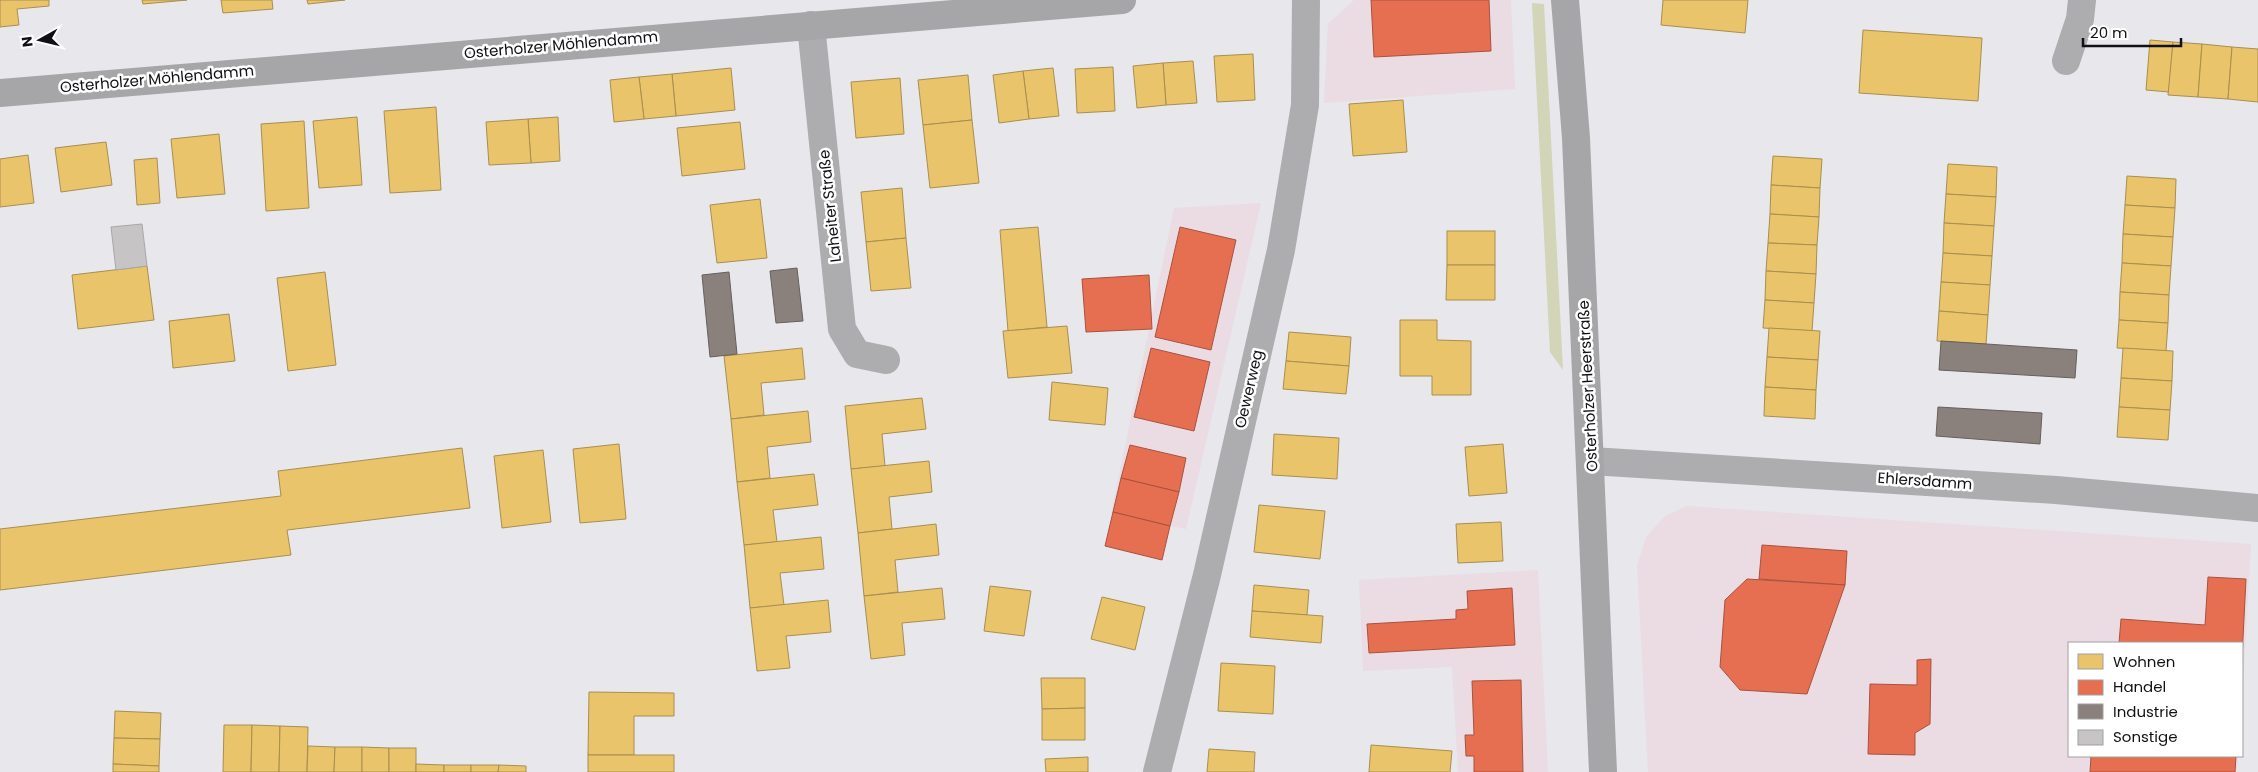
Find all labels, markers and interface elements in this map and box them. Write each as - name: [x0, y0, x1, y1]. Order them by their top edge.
- north arrow: [15, 15, 65, 65]
- scale bar: [2083, 15, 2180, 47]
- text: 20 m: [2090, 22, 2128, 43]
- street label: Osterholzer Möhlendamm: [463, 26, 659, 63]
- text: N: [16, 35, 38, 48]
- street label: Osterholzer Möhlendamm: [59, 60, 255, 97]
- street label: Laheiter Straße: [813, 149, 846, 263]
- street label: Osterholzer Heerstraße: [1573, 300, 1602, 472]
- street label: Oewerweg: [1229, 348, 1268, 430]
- street label: Ehlersdamm: [1877, 467, 1973, 494]
- legend: [2068, 642, 2243, 757]
- text: Wohnen: [2113, 651, 2175, 672]
- text: Handel: [2113, 676, 2166, 697]
- text: Industrie: [2113, 701, 2178, 722]
- text: Sonstige: [2113, 726, 2177, 747]

